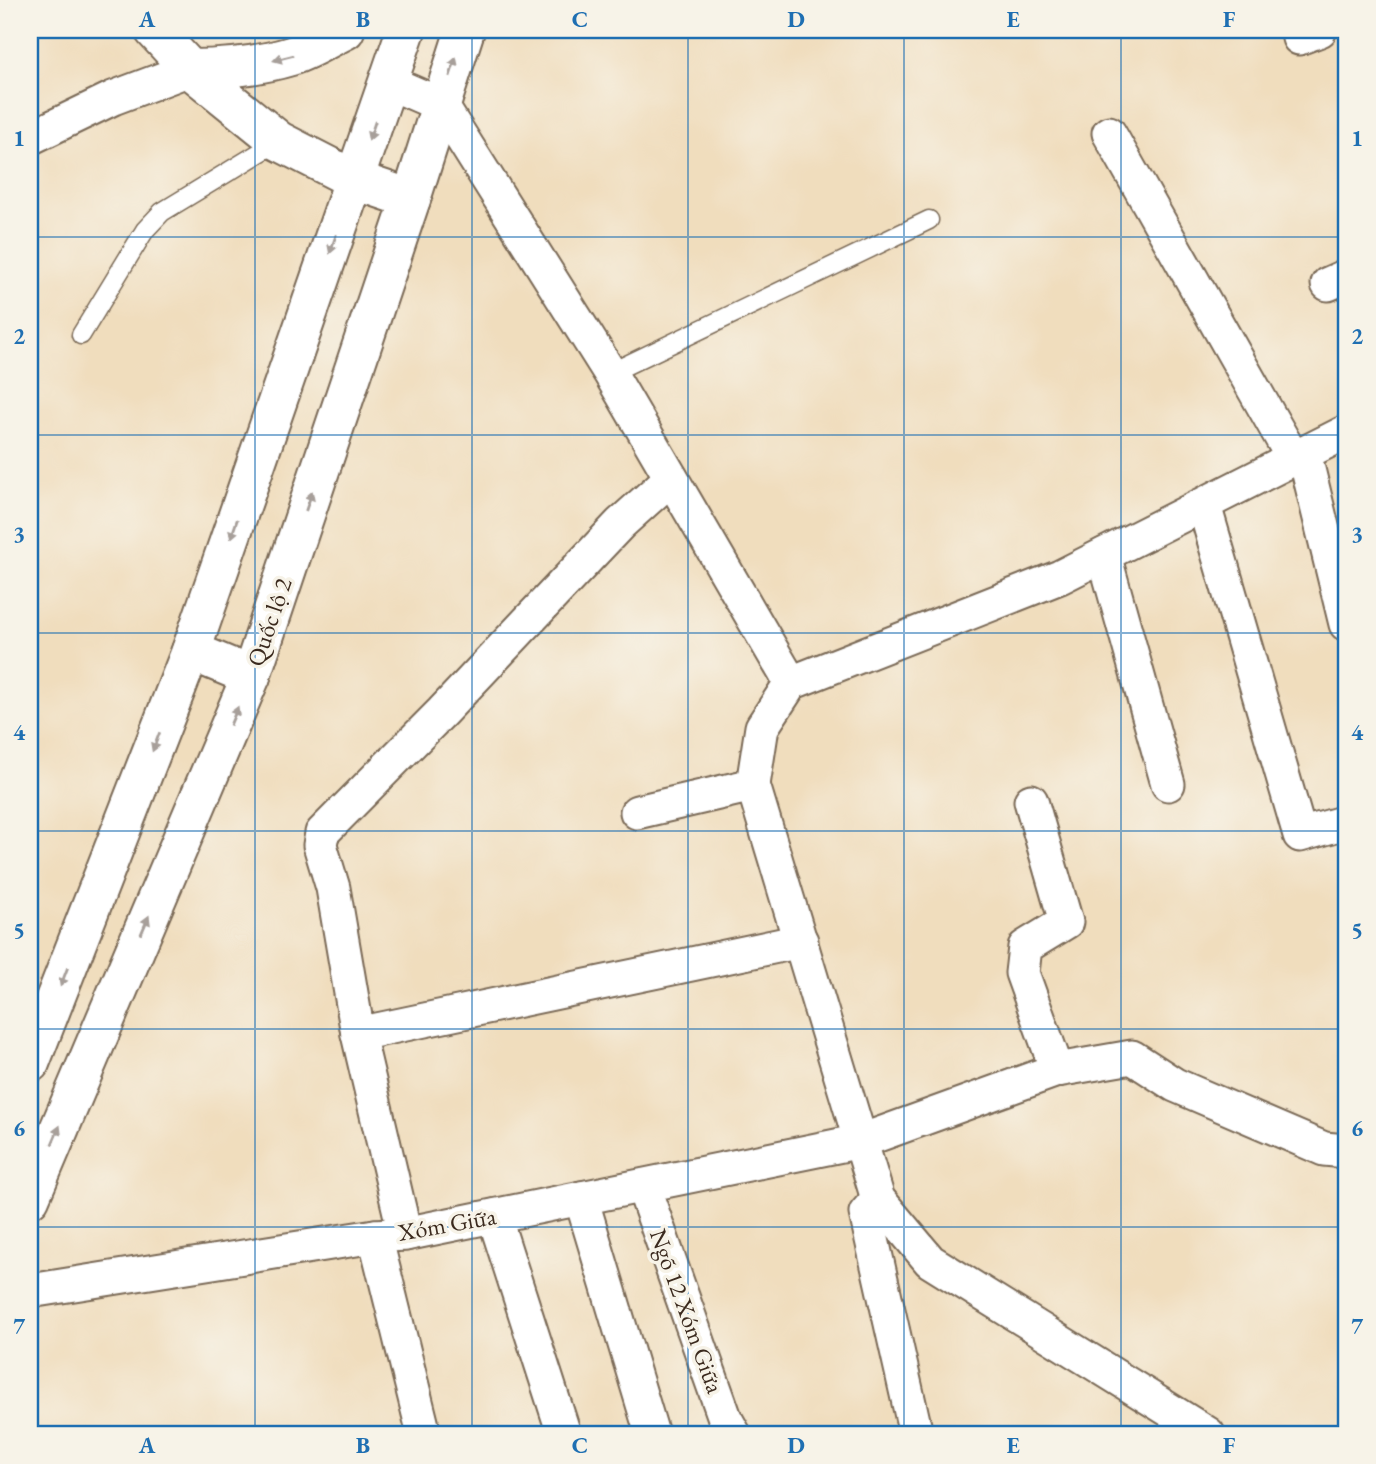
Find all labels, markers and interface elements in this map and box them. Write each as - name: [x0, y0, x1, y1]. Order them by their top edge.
- text: A: [138, 4, 156, 34]
- text: B: [356, 4, 370, 34]
- text: C: [572, 4, 588, 34]
- text: D: [787, 4, 805, 34]
- text: E: [1006, 4, 1020, 34]
- text: F: [1223, 4, 1236, 34]
- one-way arrow: [272, 53, 293, 63]
- one-way arrow: [448, 57, 458, 78]
- one-way arrow: [366, 120, 377, 141]
- text: 1: [13, 123, 25, 153]
- text: 1: [1351, 123, 1363, 153]
- one-way arrow: [327, 234, 338, 255]
- text: 2: [13, 321, 25, 351]
- text: 2: [1351, 321, 1363, 351]
- one-way arrow: [304, 491, 315, 512]
- one-way arrow: [228, 518, 239, 539]
- text: 3: [13, 519, 25, 549]
- text: 3: [1351, 519, 1363, 549]
- street label: Quốc lộ 2: [239, 573, 299, 670]
- one-way arrow: [228, 705, 239, 726]
- text: 4: [13, 717, 26, 747]
- text: 4: [1351, 717, 1364, 747]
- one-way arrow: [150, 732, 161, 753]
- text: 5: [13, 915, 25, 945]
- one-way arrow: [140, 915, 151, 936]
- text: 5: [1351, 915, 1363, 945]
- one-way arrow: [58, 966, 69, 987]
- text: 6: [13, 1113, 25, 1143]
- text: 6: [1351, 1113, 1363, 1143]
- one-way arrow: [51, 1124, 62, 1145]
- street label: Xóm Giữa: [395, 1200, 499, 1248]
- street label: Ngõ 12 Xóm Giữa: [643, 1225, 731, 1398]
- text: 7: [13, 1311, 26, 1341]
- text: 7: [1351, 1311, 1364, 1341]
- text: A: [138, 1430, 156, 1460]
- text: B: [356, 1430, 370, 1460]
- text: C: [572, 1430, 588, 1460]
- text: D: [787, 1430, 805, 1460]
- text: E: [1006, 1430, 1020, 1460]
- text: F: [1223, 1430, 1236, 1460]

